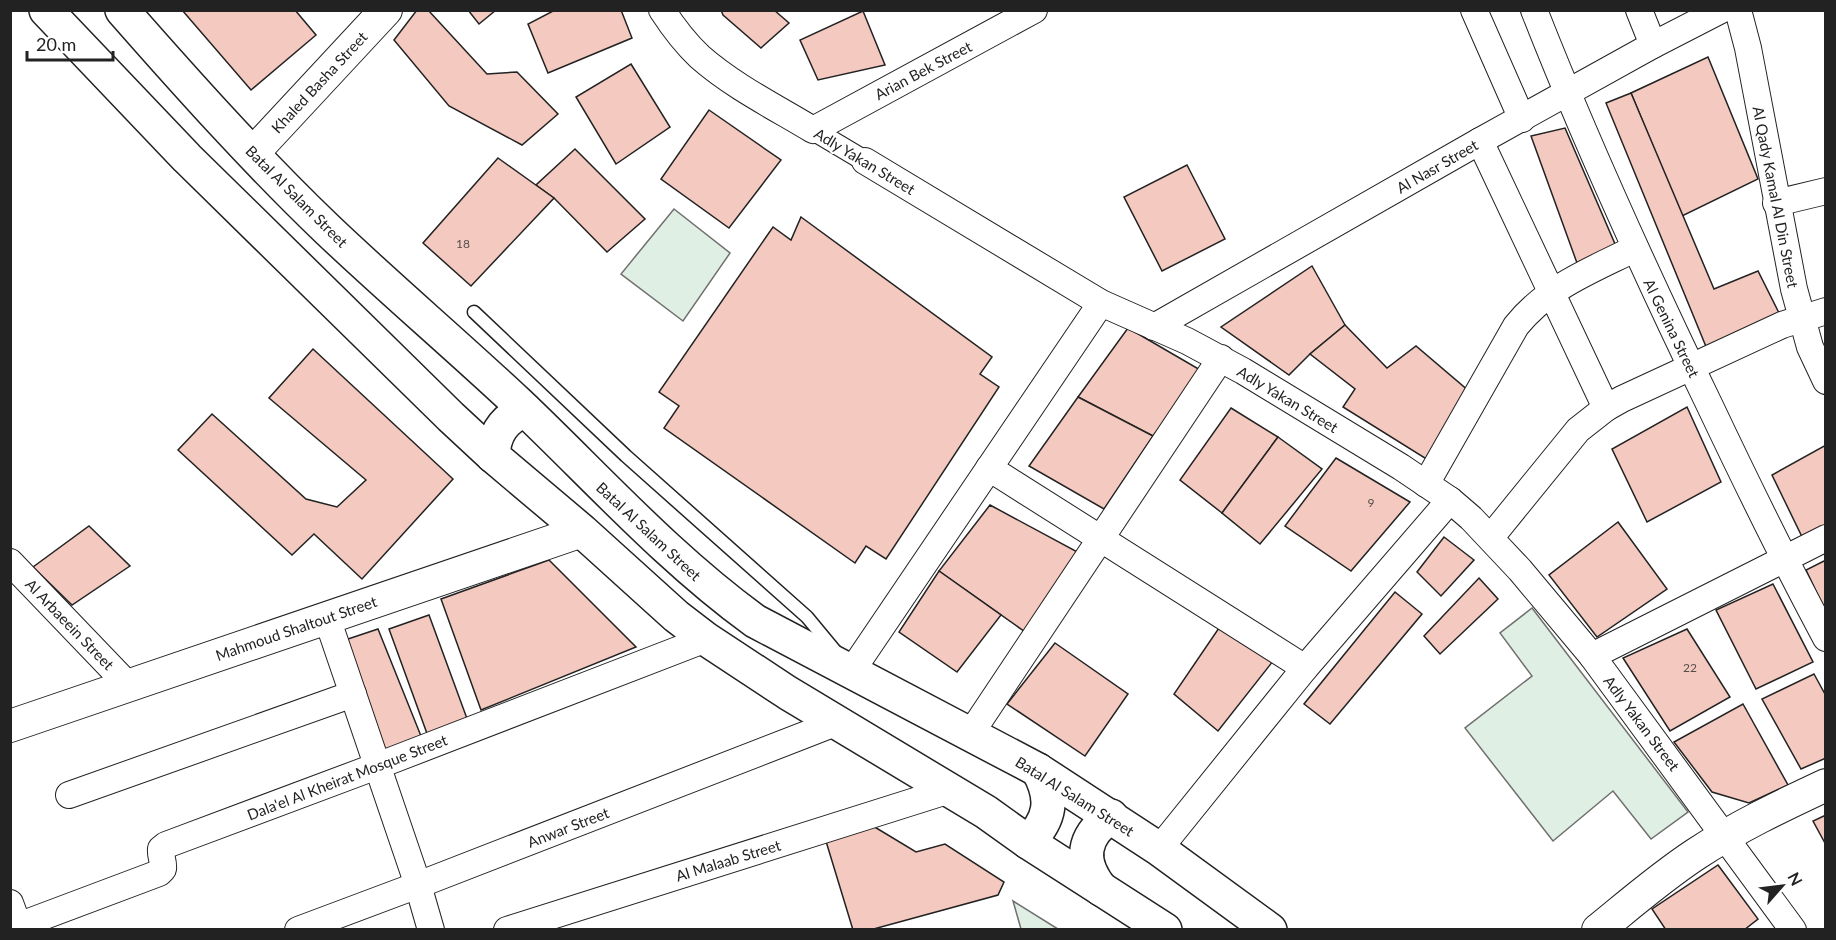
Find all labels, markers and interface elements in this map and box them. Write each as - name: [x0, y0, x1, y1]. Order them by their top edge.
- scale bar: [27, 24, 112, 62]
- street label: Khaled Basha Street: [267, 27, 371, 136]
- text: 20 m: [36, 33, 76, 55]
- street label: Arian Bek Street: [871, 37, 975, 103]
- street label: Al Qady Kamal Al Din Street: [1750, 105, 1803, 290]
- street label: Adly Yakan Street: [811, 124, 919, 199]
- street label: Al Nasr Street: [1393, 135, 1482, 197]
- street label: Batal Al Salam Street: [242, 141, 352, 251]
- house number: 18: [456, 236, 470, 251]
- street label: Al Genina Street: [1640, 276, 1704, 381]
- street label: Adly Yakan Street: [1234, 362, 1342, 437]
- street label: Batal Al Salam Street: [593, 478, 705, 584]
- house number: 9: [1368, 495, 1375, 510]
- street label: Al Arbaeein Street: [22, 575, 118, 674]
- street label: Mahmoud Shaltout Street: [213, 592, 380, 664]
- house number: 22: [1683, 660, 1697, 675]
- street label: Adly Yakan Street: [1600, 672, 1684, 775]
- street label: Dala'el Al Kheirat Mosque Street: [244, 730, 450, 824]
- street label: Batal Al Salam Street: [1012, 752, 1138, 840]
- street label: Anwar Street: [525, 803, 612, 851]
- street label: Al Malaab Street: [673, 835, 783, 885]
- north arrow: [1752, 856, 1812, 916]
- text: N: [1784, 869, 1807, 889]

